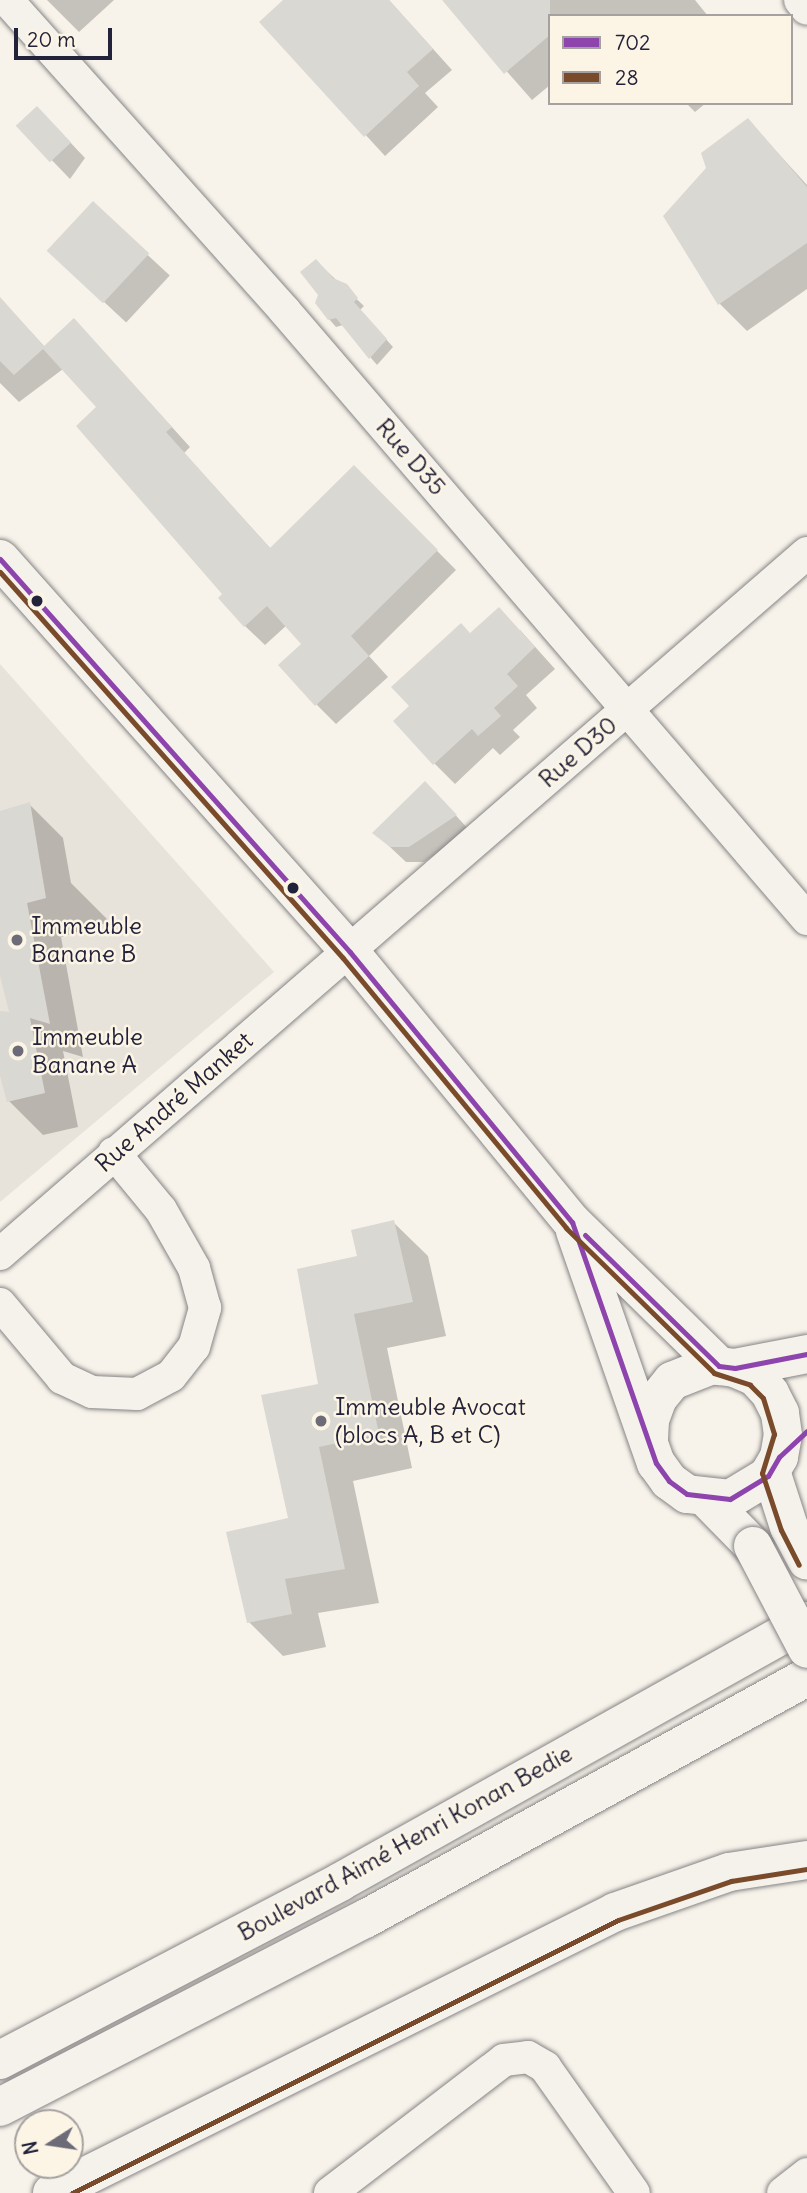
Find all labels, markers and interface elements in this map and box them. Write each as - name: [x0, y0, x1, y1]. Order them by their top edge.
- scale bar: [18, 14, 116, 58]
- legend: [548, 14, 793, 105]
- text: 20 m: [27, 26, 76, 53]
- text: 702: [615, 29, 651, 56]
- text: 28: [615, 64, 639, 91]
- street label: Rue D35: [370, 413, 452, 501]
- unlabelled marker: [30, 594, 44, 608]
- street label: Rue D30: [533, 710, 623, 794]
- unlabelled marker: [286, 881, 300, 895]
- place label: Immeuble Banane B: [31, 912, 142, 968]
- marker: Immeuble Banane B: [9, 932, 25, 948]
- place label: Immeuble Banane A: [32, 1023, 143, 1079]
- street label: Rue André Manket: [90, 1026, 258, 1178]
- marker: Immeuble Banane A: [10, 1043, 26, 1059]
- place label: Immeuble Avocat (blocs A, B et C): [335, 1393, 526, 1449]
- marker: Immeuble Avocat (blocs A, B et C): [313, 1413, 329, 1429]
- street label: Boulevard Aimé Henri Konan Bedie: [233, 1739, 577, 1947]
- north arrow: [14, 2109, 84, 2179]
- text: N: [17, 2139, 44, 2157]

